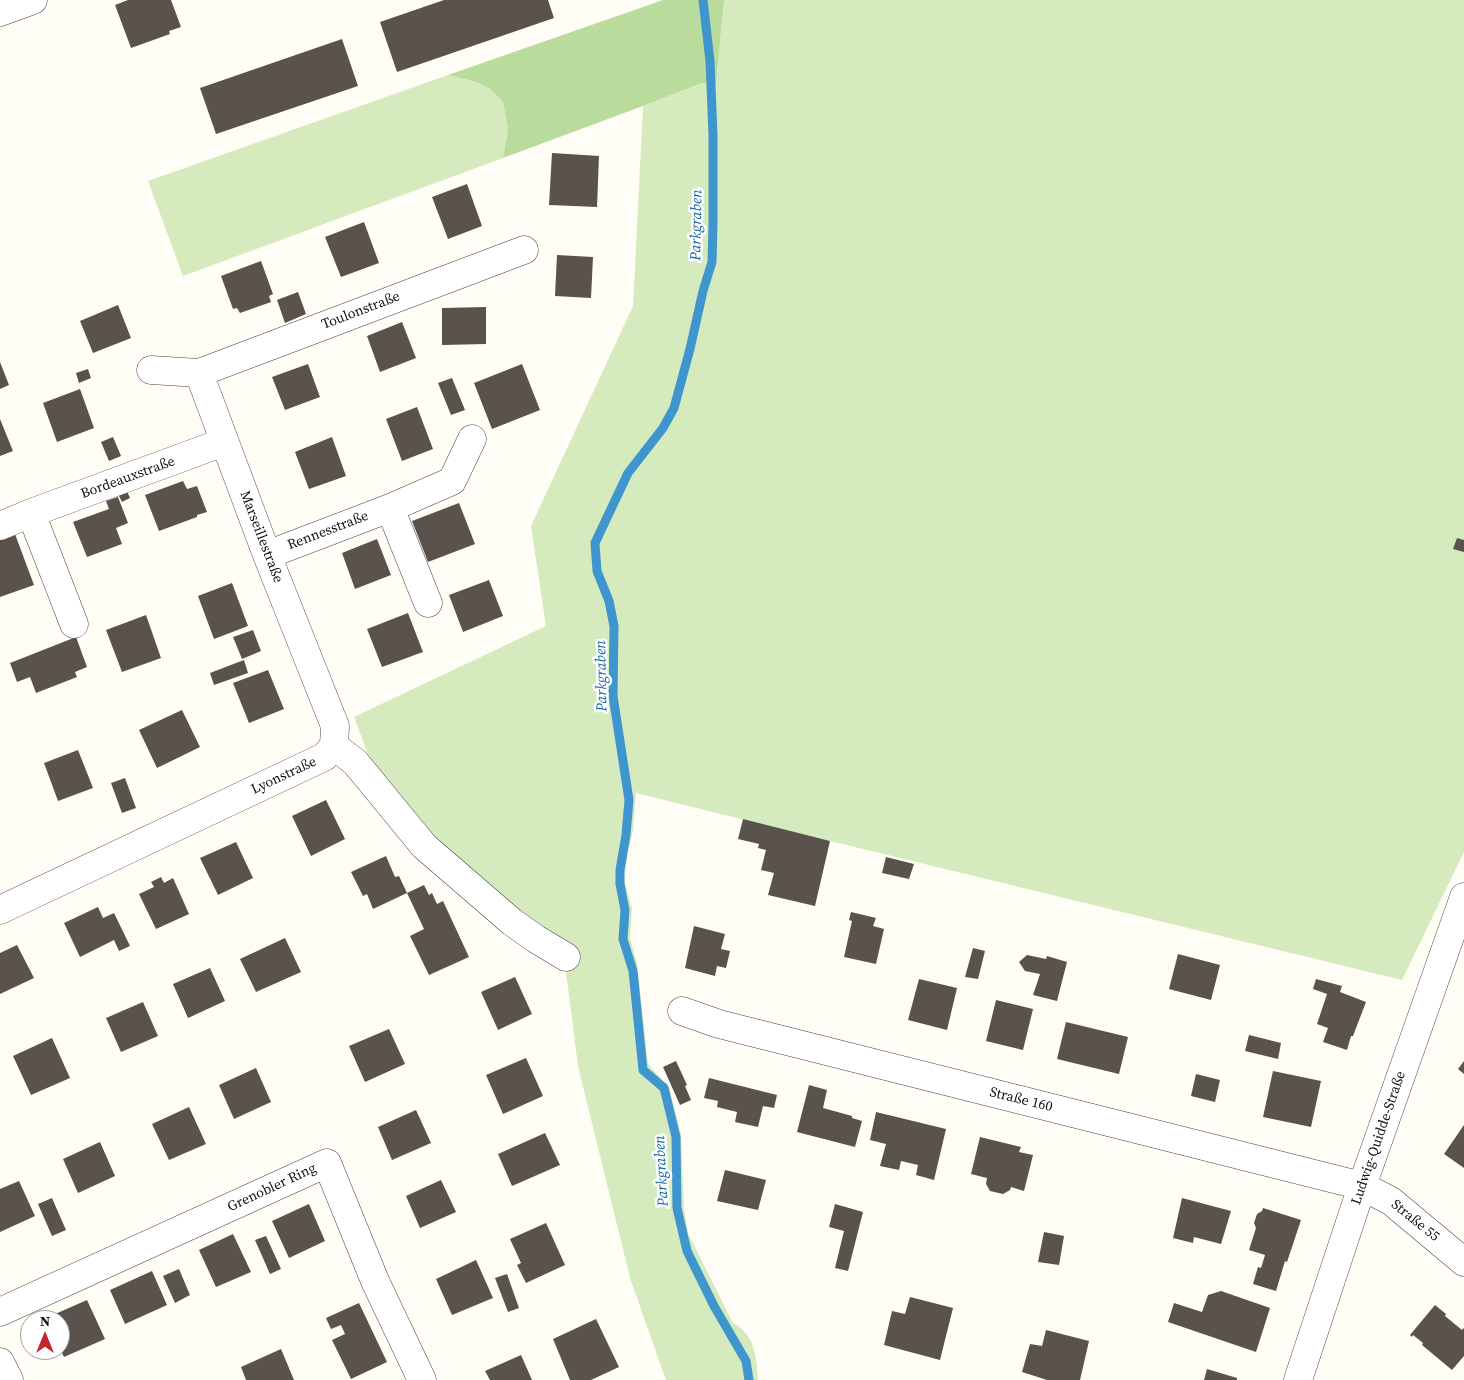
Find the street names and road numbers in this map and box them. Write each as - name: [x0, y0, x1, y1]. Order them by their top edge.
- street label: Toulonstraße: [319, 288, 403, 334]
- street label: Bordeauxstraße: [79, 453, 177, 503]
- street label: Marseillestraße: [236, 489, 286, 585]
- street label: Rennesstraße: [285, 508, 371, 554]
- street label: Lyonstraße: [249, 754, 319, 798]
- street label: Ludwig-Quidde-Straße: [1348, 1069, 1410, 1207]
- street label: Straße 160: [988, 1084, 1054, 1116]
- street label: Grenobler Ring: [225, 1160, 319, 1216]
- street label: Straße 55: [1388, 1196, 1442, 1246]

